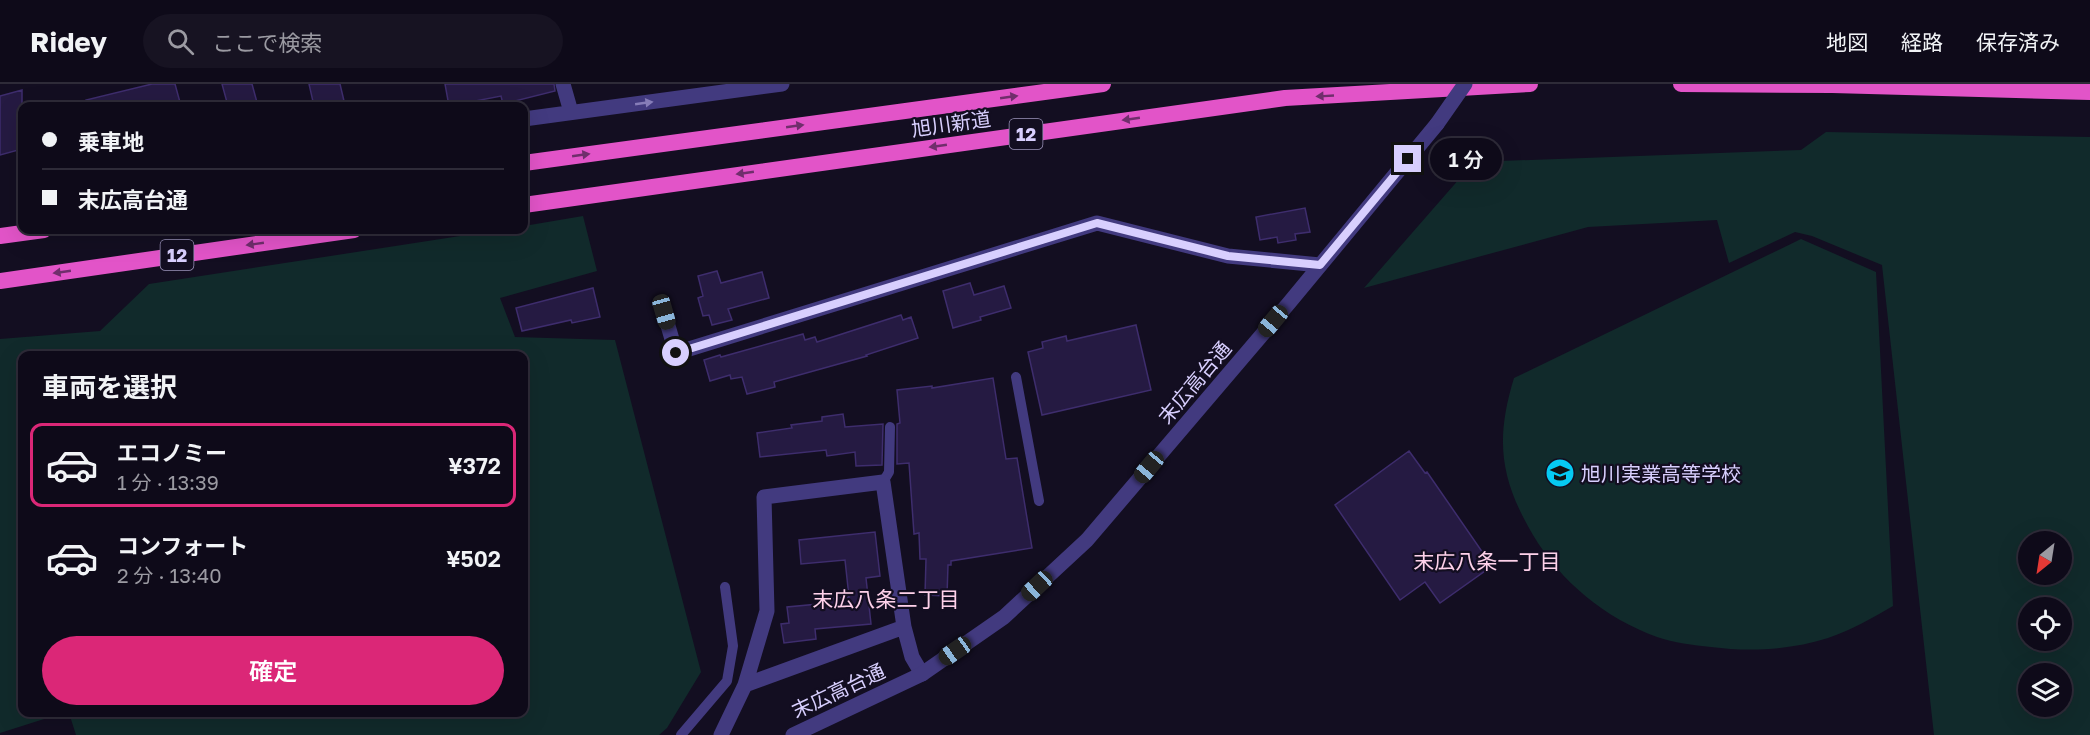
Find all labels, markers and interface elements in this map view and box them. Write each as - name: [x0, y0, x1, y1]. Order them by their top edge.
- search box: [143, 14, 563, 68]
- text: Ridey: [30, 25, 107, 58]
- icon: search: [164, 25, 197, 58]
- text: ここで検索: [212, 29, 322, 56]
- text: 地図: [1826, 29, 1868, 55]
- text: 経路: [1901, 29, 1943, 55]
- text: 保存済み: [1976, 29, 2060, 55]
- one-way arrow: [1315, 91, 1334, 100]
- one-way arrow: [1000, 92, 1019, 101]
- one-way arrow: [634, 98, 653, 107]
- street label: 旭川新道: [910, 106, 992, 140]
- one-way arrow: [1122, 115, 1141, 124]
- road number: 12: [1010, 119, 1042, 149]
- one-way arrow: [786, 122, 805, 131]
- text: 乗車地: [78, 128, 144, 155]
- callout: 1 分: [1429, 138, 1501, 180]
- one-way arrow: [928, 141, 947, 150]
- route end: [1394, 145, 1421, 172]
- text: 1 分: [1448, 147, 1484, 171]
- one-way arrow: [572, 151, 591, 160]
- one-way arrow: [735, 168, 754, 177]
- text: 末広高台通: [78, 186, 188, 213]
- one-way arrow: [245, 239, 264, 248]
- road number: 12: [160, 240, 194, 270]
- one-way arrow: [52, 268, 71, 277]
- car: [650, 292, 678, 332]
- car: [1255, 301, 1291, 341]
- street label: 末広高台通: [1153, 336, 1235, 428]
- route start: [662, 339, 689, 366]
- text: 車両を選択: [42, 371, 177, 403]
- icon: car: [45, 438, 99, 492]
- text: エコノミー: [117, 439, 227, 466]
- car: [1131, 447, 1167, 487]
- text: ¥372: [448, 452, 501, 479]
- school or university icon: 旭川実業高等学校: [1544, 457, 1576, 489]
- place label: 旭川実業高等学校: [1581, 461, 1741, 485]
- text: 1 分 · 13:39: [117, 470, 219, 494]
- icon: car: [45, 531, 99, 585]
- north arrow: [2018, 531, 2072, 585]
- map controls: [2018, 531, 2072, 717]
- text: コンフォート: [117, 532, 248, 559]
- text: ¥502: [446, 545, 501, 572]
- district label: 末広八条一丁目: [1414, 548, 1561, 574]
- text: 2 分 · 13:40: [117, 563, 222, 587]
- car: [1018, 567, 1056, 605]
- district label: 末広八条二丁目: [813, 586, 960, 612]
- button: locate: [2018, 597, 2072, 651]
- car: [935, 633, 975, 669]
- button: 確定: [42, 636, 504, 705]
- street label: 末広高台通: [788, 658, 888, 722]
- button: layers: [2018, 663, 2072, 717]

